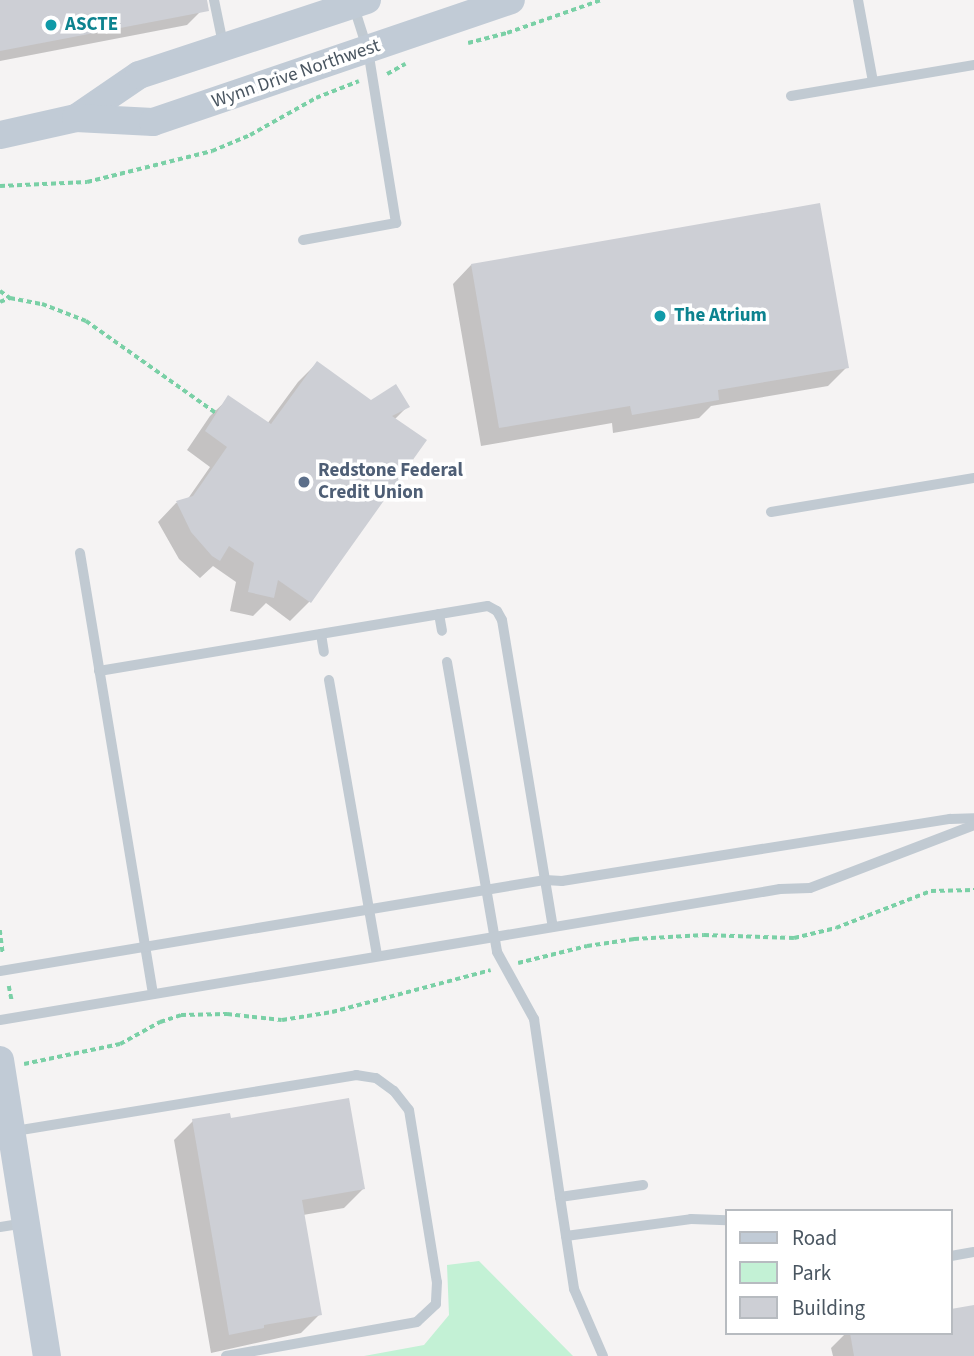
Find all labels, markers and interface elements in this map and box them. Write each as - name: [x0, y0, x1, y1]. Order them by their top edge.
- place label: ASCTE: [65, 14, 118, 36]
- marker: ASCTE: [43, 17, 59, 33]
- street label: Wynn Drive Northwest: [209, 35, 383, 113]
- place label: The Atrium: [674, 305, 767, 327]
- marker: The Atrium: [652, 308, 668, 324]
- place label: Redstone Federal Credit Union: [318, 460, 463, 504]
- marker: Redstone Federal Credit Union: [296, 474, 312, 490]
- legend: [726, 1209, 953, 1335]
- text: Road: [792, 1223, 837, 1253]
- text: Park: [792, 1258, 831, 1288]
- text: Building: [792, 1293, 865, 1323]

